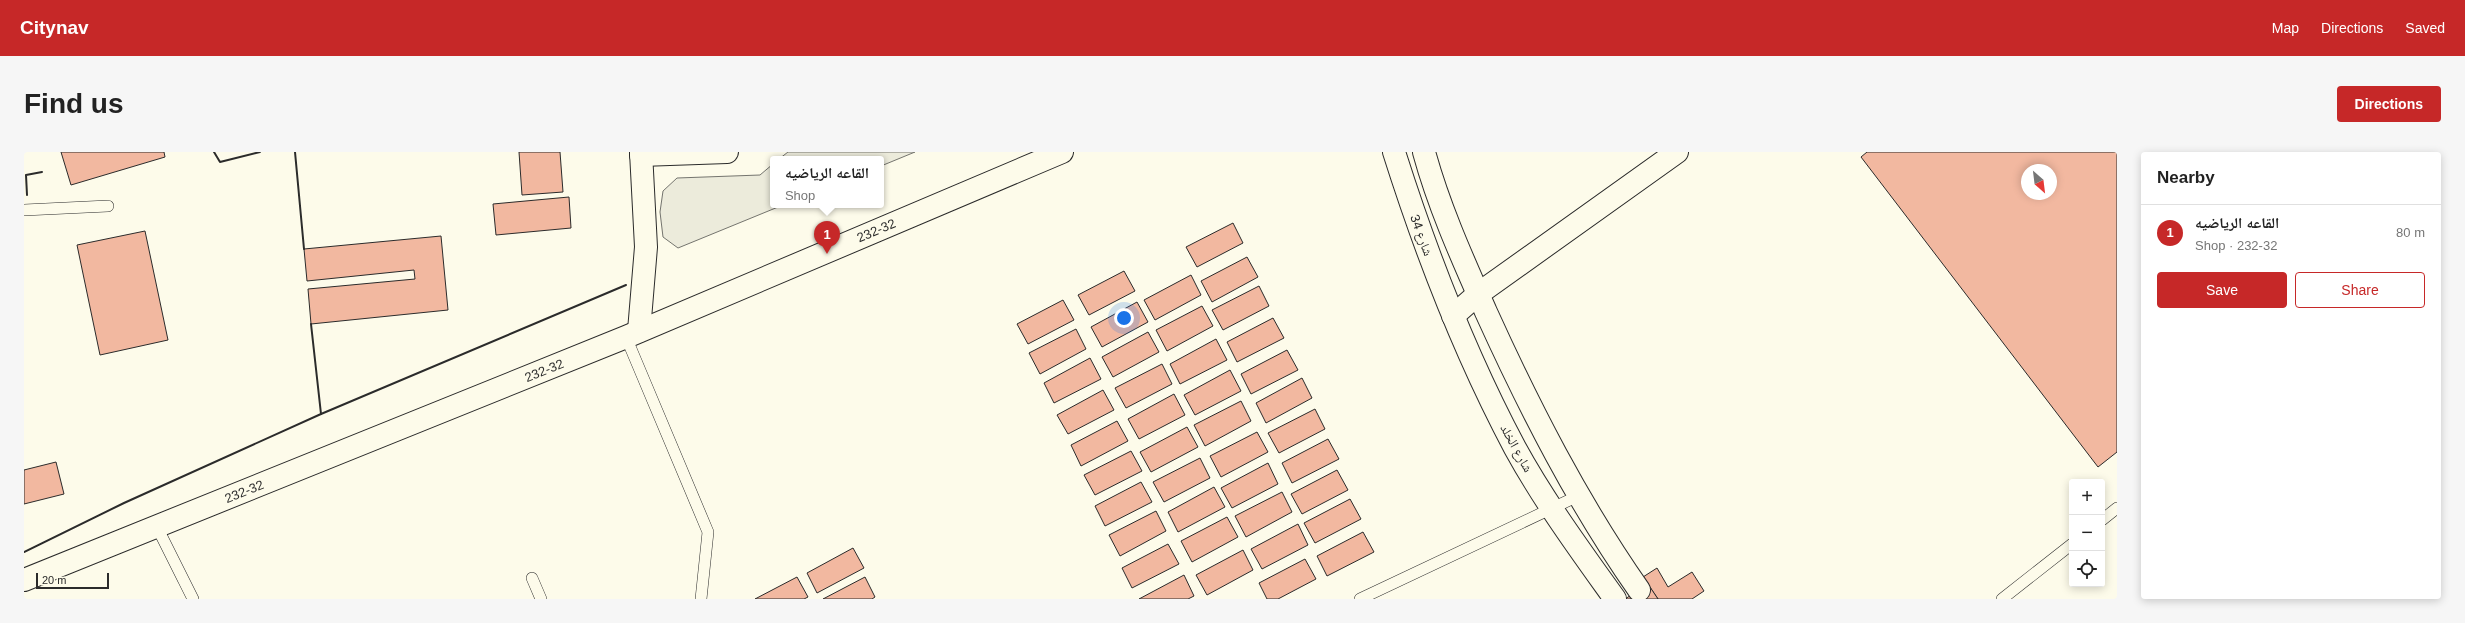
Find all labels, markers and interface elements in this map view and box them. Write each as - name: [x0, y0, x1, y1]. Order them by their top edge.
- text: Citynav: [20, 17, 89, 38]
- text: Map: [2272, 20, 2299, 36]
- text: Directions: [2321, 20, 2383, 36]
- text: Saved: [2405, 20, 2445, 36]
- button: Directions: [2337, 86, 2441, 122]
- text: Find us: [24, 88, 124, 119]
- popup: [770, 156, 884, 208]
- text: القاعه الرياضيه: [785, 164, 869, 181]
- north arrow: [2021, 164, 2057, 200]
- text: Nearby: [2157, 168, 2215, 187]
- text: Shop: [785, 188, 815, 203]
- street label: شارع 34: [1405, 212, 1436, 259]
- text: القاعه الرياضيه: [2195, 214, 2279, 231]
- street label: 232-32: [855, 216, 898, 245]
- pin: 1: [814, 221, 840, 254]
- text: 1: [2166, 225, 2174, 240]
- text: 80 m: [2396, 225, 2425, 240]
- text: Shop · 232-32: [2195, 238, 2277, 253]
- button: Save: [2157, 272, 2287, 308]
- button: Share: [2295, 272, 2425, 308]
- your location: [1114, 308, 1134, 328]
- street label: 232-32: [523, 356, 566, 385]
- street label: شارع الخلد: [1496, 422, 1536, 476]
- street label: 232-32: [223, 477, 266, 506]
- map controls: [2069, 479, 2105, 587]
- button: +: [2069, 479, 2105, 515]
- button: −: [2069, 515, 2105, 551]
- button: locate: [2069, 551, 2105, 587]
- scale bar: [36, 571, 109, 590]
- text: 20 m: [42, 574, 66, 586]

